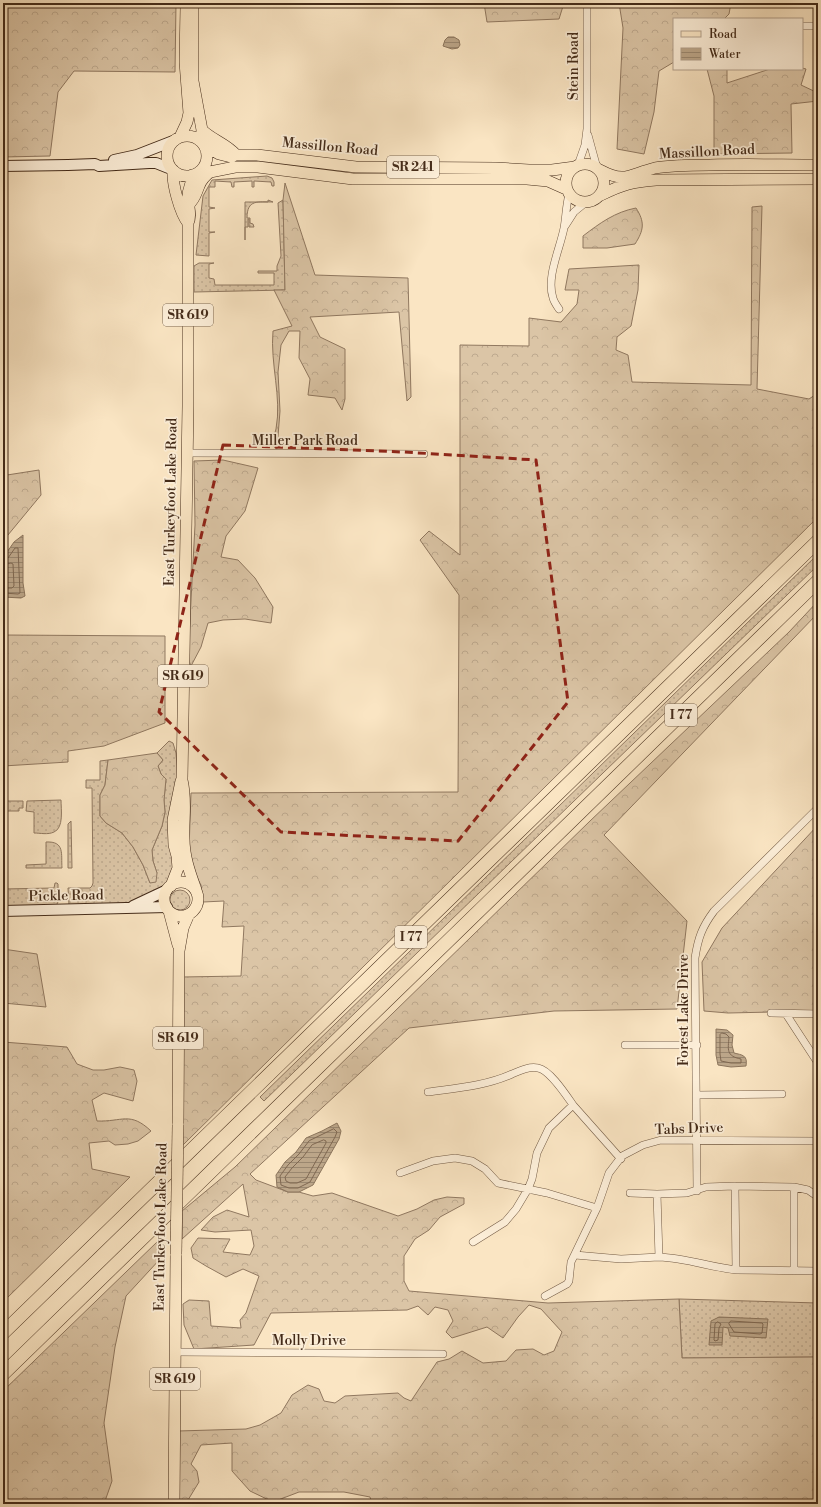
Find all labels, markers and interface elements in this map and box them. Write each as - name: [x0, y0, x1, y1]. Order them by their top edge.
- legend: [673, 18, 803, 70]
- text: Road: [709, 27, 737, 42]
- street label: Stein Road: [565, 32, 583, 100]
- text: Water: [708, 47, 741, 62]
- street label: Massillon Road: [281, 134, 379, 160]
- street label: Massillon Road: [658, 140, 756, 164]
- road number: SR 241: [387, 156, 439, 178]
- road number: SR 619: [163, 304, 213, 326]
- street label: East Turkeyfoot Lake Road: [161, 417, 181, 586]
- street label: Miller Park Road: [252, 432, 358, 450]
- road number: SR 619: [158, 665, 208, 687]
- road number: I 77: [665, 704, 697, 726]
- street label: Pickle Road: [28, 886, 104, 906]
- road number: I 77: [395, 926, 427, 948]
- street label: Forest Lake Drive: [675, 954, 693, 1066]
- road number: SR 619: [153, 1027, 203, 1049]
- street label: Tabs Drive: [654, 1119, 724, 1139]
- street label: East Turkeyfoot Lake Road: [151, 1142, 171, 1311]
- street label: Molly Drive: [272, 1332, 346, 1350]
- road number: SR 619: [150, 1368, 200, 1390]

